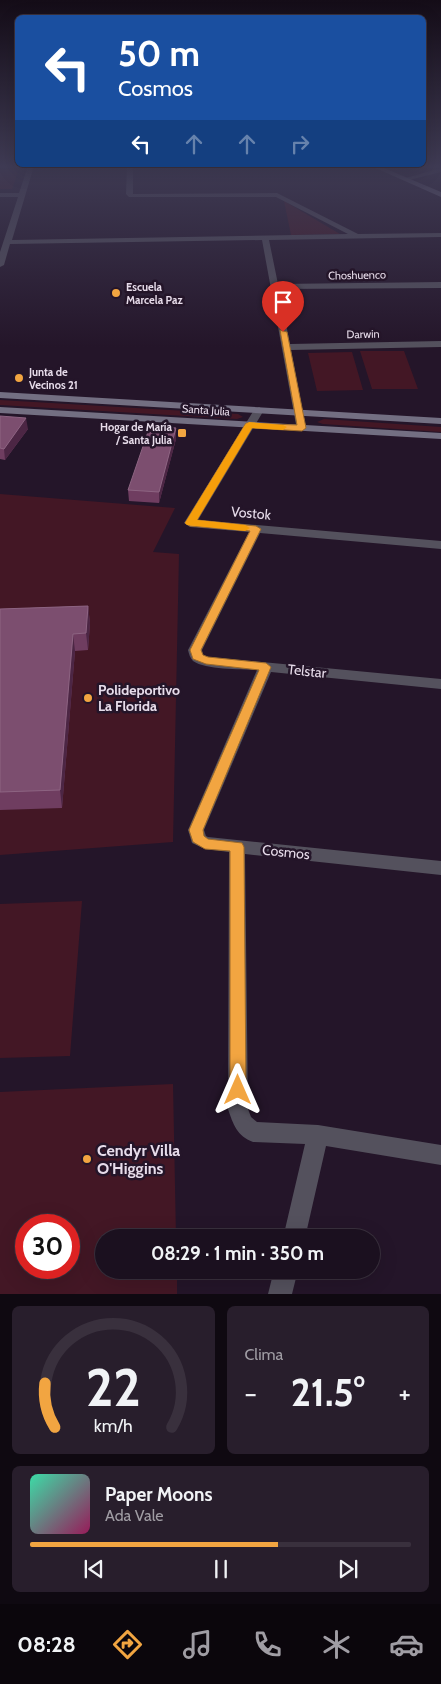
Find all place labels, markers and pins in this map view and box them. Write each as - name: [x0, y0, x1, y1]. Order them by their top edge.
- place label: Escuela Marcela Paz: [126, 280, 183, 307]
- pin: [262, 281, 304, 332]
- marker: Escuela Marcela Paz: [110, 287, 122, 299]
- place label: Junta de Vecinos 21: [28, 365, 78, 392]
- marker: Junta de Vecinos 21: [13, 372, 25, 384]
- place label: Hogar de María / Santa Julia: [100, 420, 173, 447]
- marker: Hogar de María / Santa Julia: [176, 427, 188, 439]
- place label: Polideportivo La Florida: [98, 681, 180, 715]
- marker: Polideportivo La Florida: [82, 692, 94, 704]
- place label: Cendyr Villa O'Higgins: [97, 1141, 180, 1178]
- marker: Cendyr Villa O'Higgins: [81, 1153, 93, 1165]

